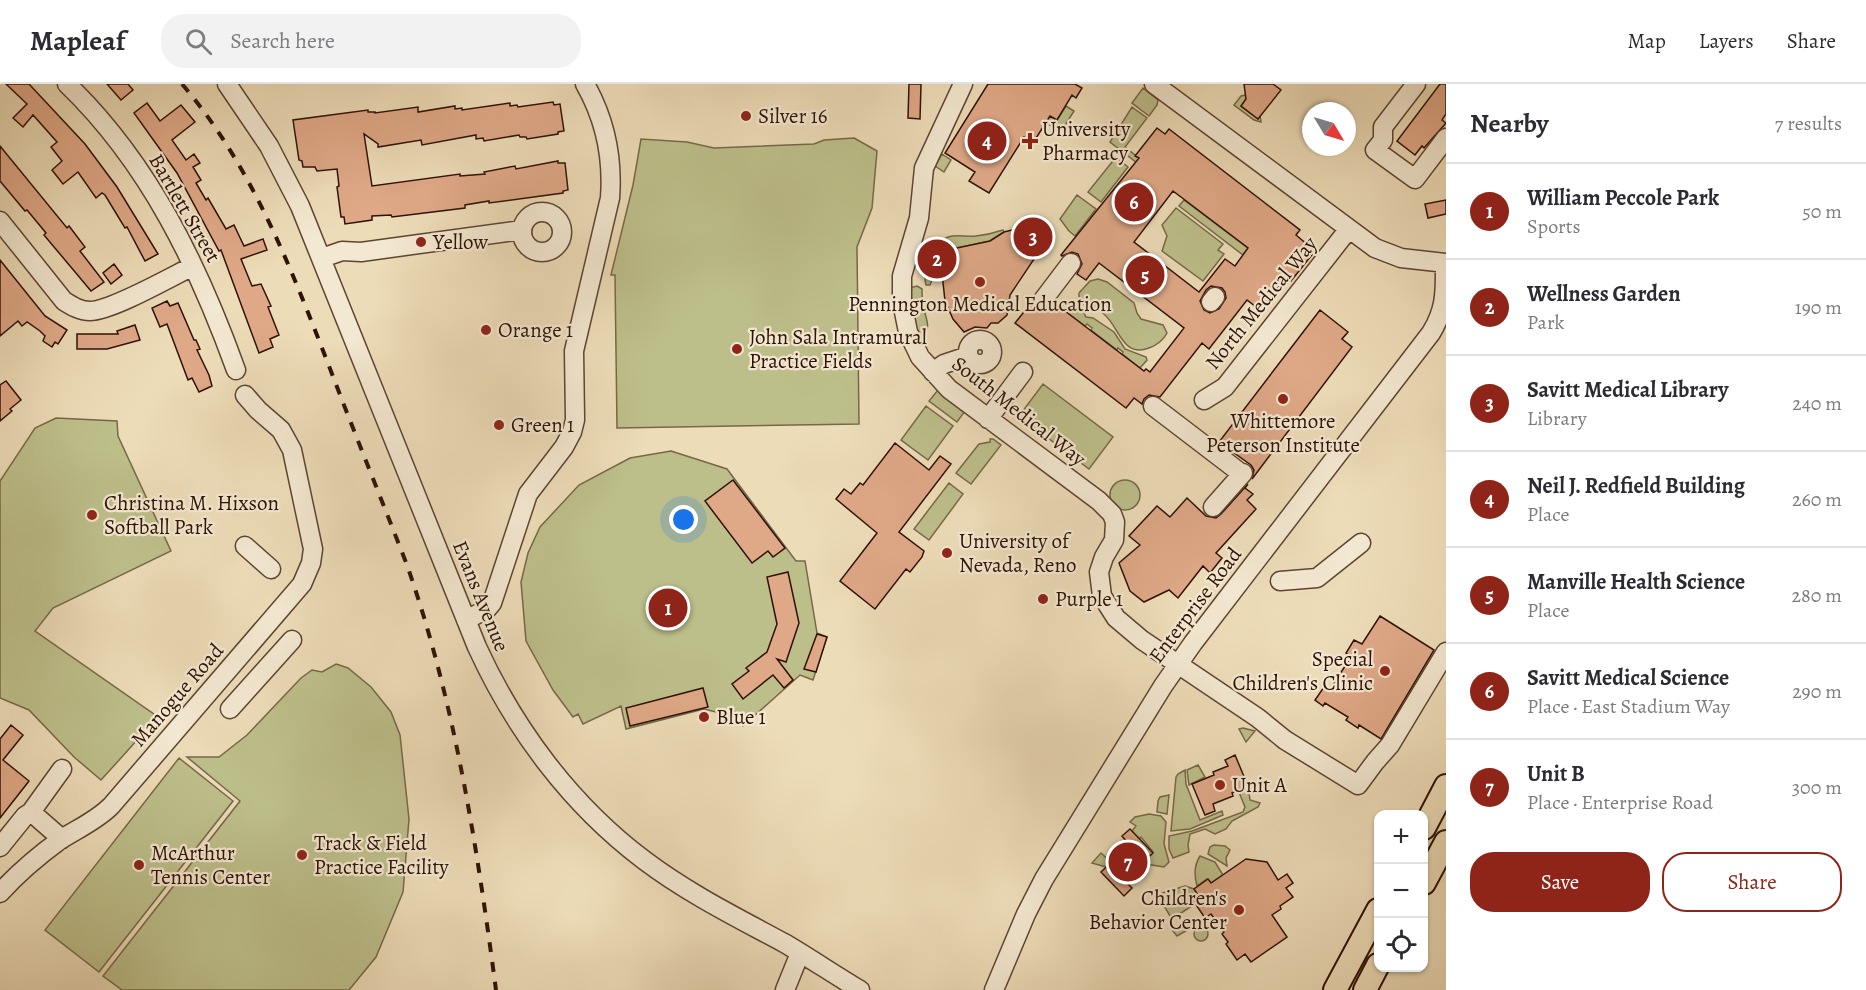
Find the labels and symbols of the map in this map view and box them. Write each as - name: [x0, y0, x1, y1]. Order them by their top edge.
- place label: Silver 16: [758, 102, 828, 130]
- north arrow: [1302, 102, 1356, 156]
- marker: Silver 16: [739, 109, 753, 123]
- place label: University Pharmacy: [1042, 115, 1131, 167]
- pin: 4: [968, 118, 1006, 164]
- marker: University Pharmacy: [1023, 134, 1037, 148]
- street label: Bartlett Street: [143, 148, 228, 268]
- pin: 6: [1114, 180, 1154, 224]
- pin: 3: [1014, 214, 1052, 260]
- place label: Yellow: [432, 228, 488, 256]
- street label: North Medical Way: [1199, 230, 1324, 375]
- marker: Yellow: [414, 235, 428, 249]
- pin: 2: [918, 236, 956, 282]
- pin: 5: [1126, 252, 1164, 297]
- marker: Pennington Medical Education: [973, 275, 987, 289]
- place label: Pennington Medical Education: [848, 290, 1112, 318]
- place label: Orange 1: [498, 316, 573, 344]
- marker: Orange 1: [479, 323, 493, 337]
- place label: John Sala Intramural Practice Fields: [749, 323, 927, 375]
- marker: John Sala Intramural Practice Fields: [730, 342, 744, 356]
- street label: South Medical Way: [946, 350, 1092, 473]
- marker: Whittemore Peterson Institute: [1276, 392, 1290, 406]
- place label: Whittemore Peterson Institute: [1206, 407, 1360, 459]
- place label: Green 1: [511, 411, 574, 439]
- marker: Green 1: [492, 418, 506, 432]
- place label: Christina M. Hixson Softball Park: [104, 489, 279, 541]
- your location: [669, 505, 698, 534]
- marker: Christina M. Hixson Softball Park: [85, 508, 99, 522]
- place label: University of Nevada, Reno: [959, 527, 1076, 579]
- street label: Evans Avenue: [446, 536, 516, 656]
- street label: Enterprise Road: [1142, 541, 1248, 669]
- marker: University of Nevada, Reno: [940, 546, 954, 560]
- place label: Purple 1: [1055, 585, 1123, 613]
- pin: 1: [648, 586, 688, 630]
- marker: Purple 1: [1036, 592, 1050, 606]
- street label: Manogue Road: [124, 637, 230, 753]
- place label: Special Children's Clinic: [1232, 645, 1373, 697]
- marker: Special Children's Clinic: [1378, 664, 1392, 678]
- place label: Blue 1: [716, 703, 766, 731]
- marker: Blue 1: [697, 710, 711, 724]
- place label: Unit A: [1232, 771, 1287, 799]
- marker: Unit A: [1213, 778, 1227, 792]
- place label: Track & Field Practice Facility: [314, 829, 449, 881]
- place label: McArthur Tennis Center: [151, 839, 270, 891]
- pin: 7: [1108, 840, 1148, 884]
- marker: Track & Field Practice Facility: [295, 848, 309, 862]
- marker: McArthur Tennis Center: [132, 858, 146, 872]
- place label: Children's Behavior Center: [1089, 884, 1227, 936]
- marker: Children's Behavior Center: [1232, 903, 1246, 917]

